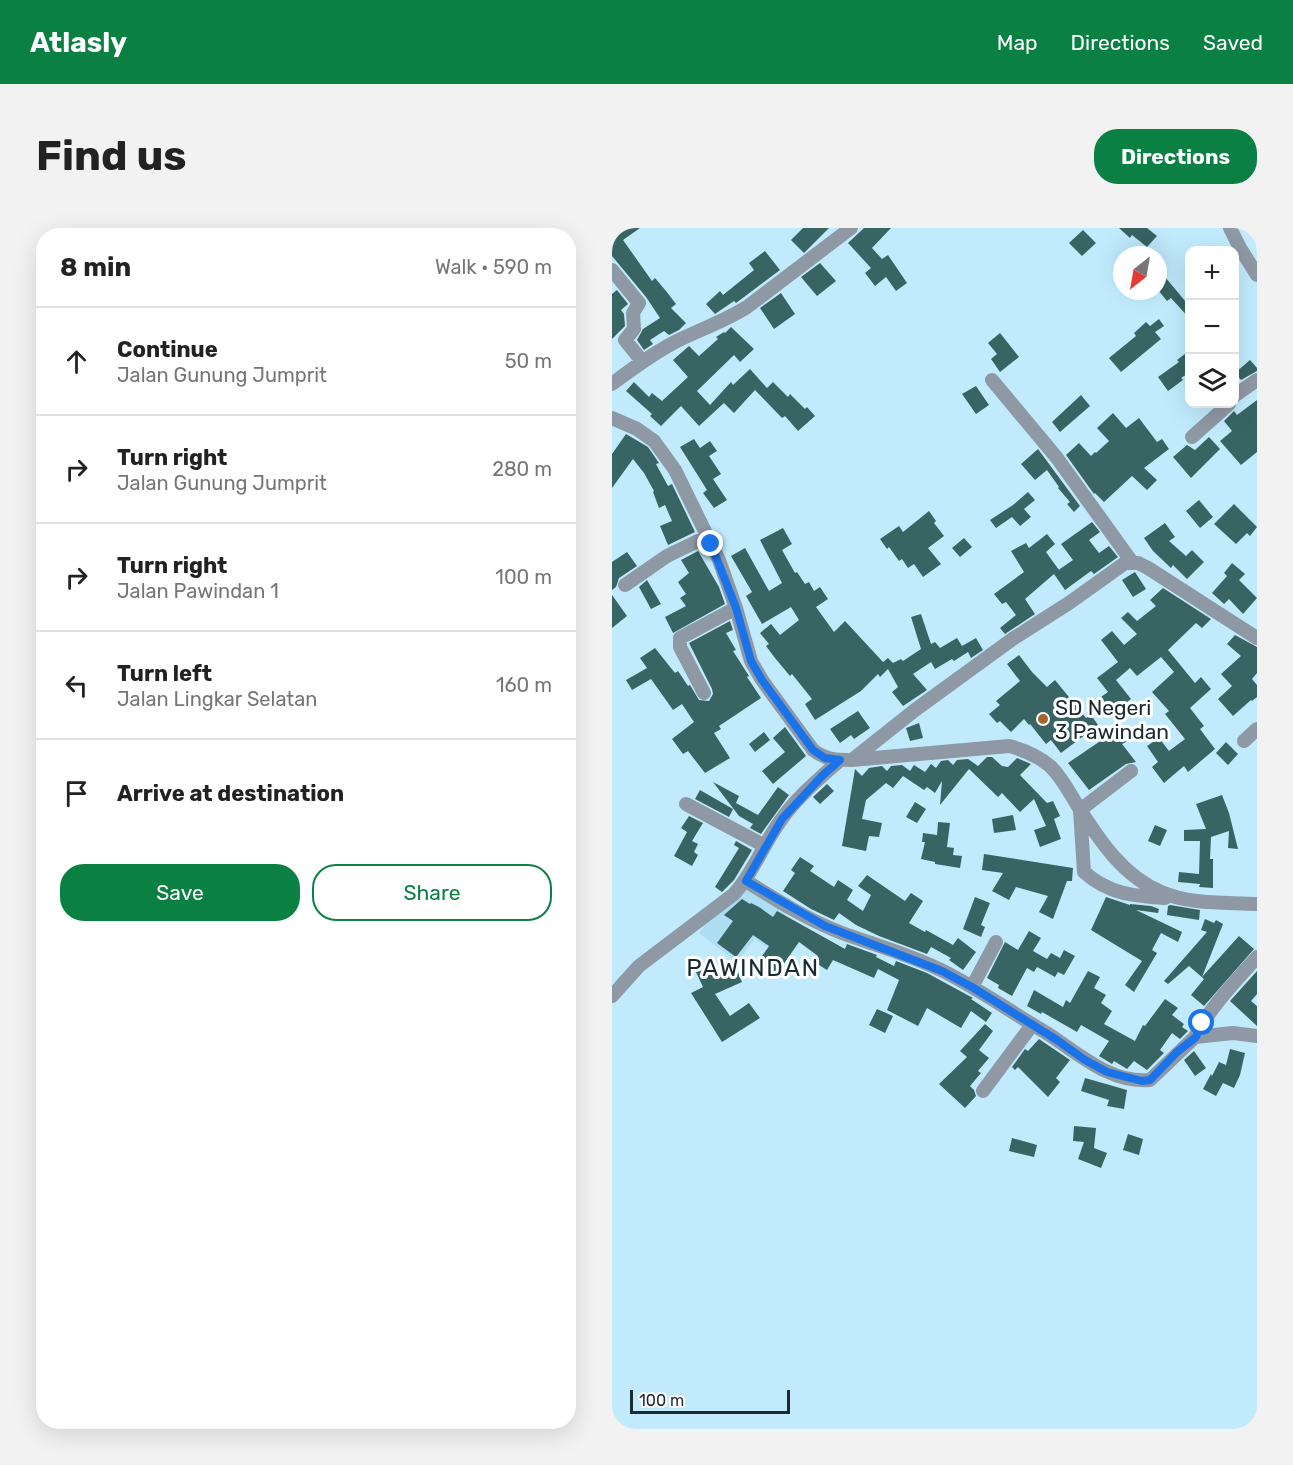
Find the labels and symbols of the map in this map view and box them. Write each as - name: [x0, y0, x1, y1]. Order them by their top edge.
- north arrow: [1113, 246, 1167, 300]
- route end: [697, 530, 723, 556]
- place label: SD Negeri 3 Pawindan: [1055, 695, 1169, 744]
- marker: SD Negeri 3 Pawindan: [1036, 712, 1050, 726]
- district label: PAWINDAN: [686, 954, 820, 982]
- route start: [1188, 1009, 1214, 1035]
- scale bar: [630, 1387, 790, 1414]

